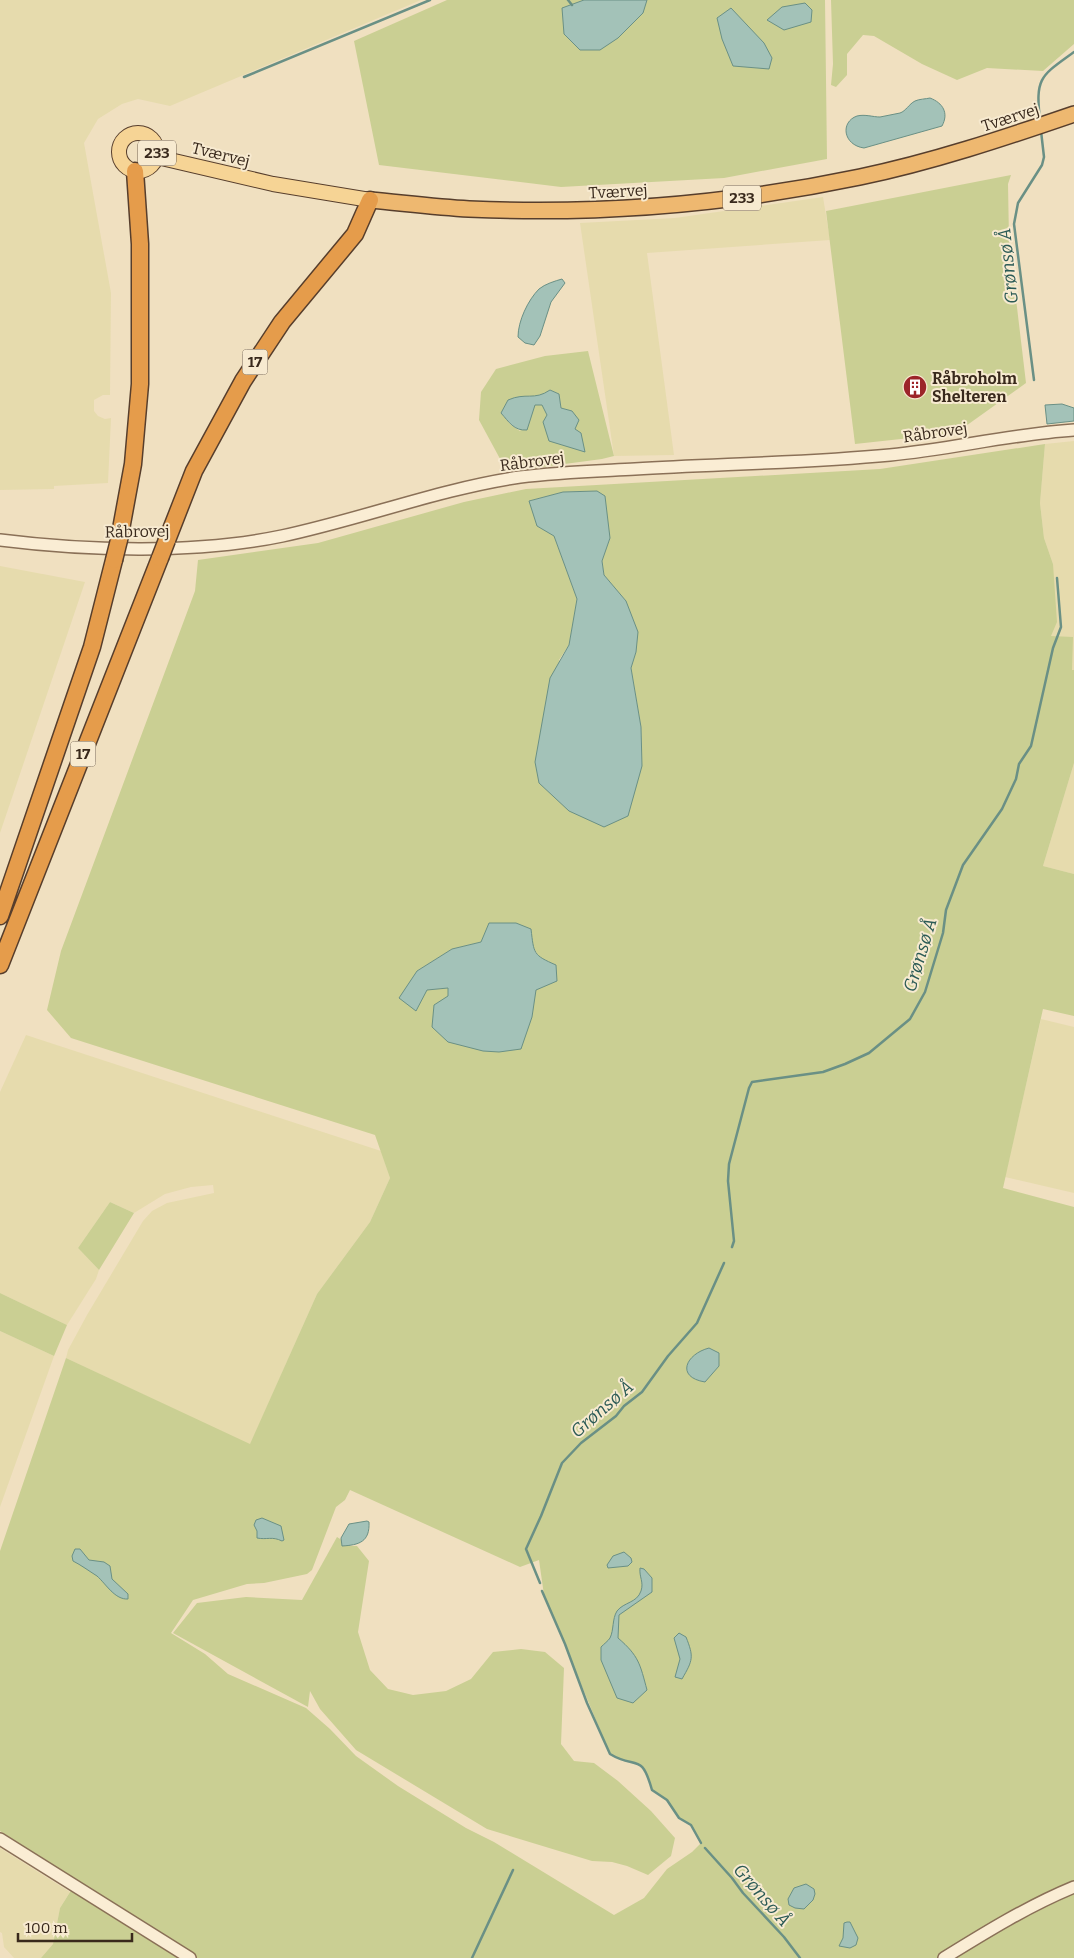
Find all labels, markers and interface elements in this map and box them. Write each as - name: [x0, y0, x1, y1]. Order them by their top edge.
- street label: Tværvej: [979, 99, 1041, 136]
- street label: Tværvej: [190, 138, 252, 171]
- road number: 233: [138, 140, 176, 166]
- street label: Tværvej: [588, 180, 648, 203]
- road number: 233: [723, 186, 761, 210]
- water label: Grønsø Å: [993, 227, 1023, 305]
- road number: 17: [242, 350, 268, 374]
- place label: Råbroholm Shelteren: [932, 369, 1018, 406]
- building icon: Råbroholm Shelteren: [902, 374, 928, 400]
- street label: Råbrovej: [902, 419, 968, 446]
- street label: Råbrovej: [499, 448, 565, 475]
- street label: Råbrovej: [104, 521, 170, 542]
- road number: 17: [70, 742, 96, 766]
- water label: Grønsø Å: [898, 915, 942, 995]
- water label: Grønsø Å: [566, 1376, 638, 1442]
- water label: Grønsø Å: [729, 1859, 795, 1931]
- scale bar: [18, 1910, 131, 1942]
- text: 100 m: [25, 1919, 68, 1937]

